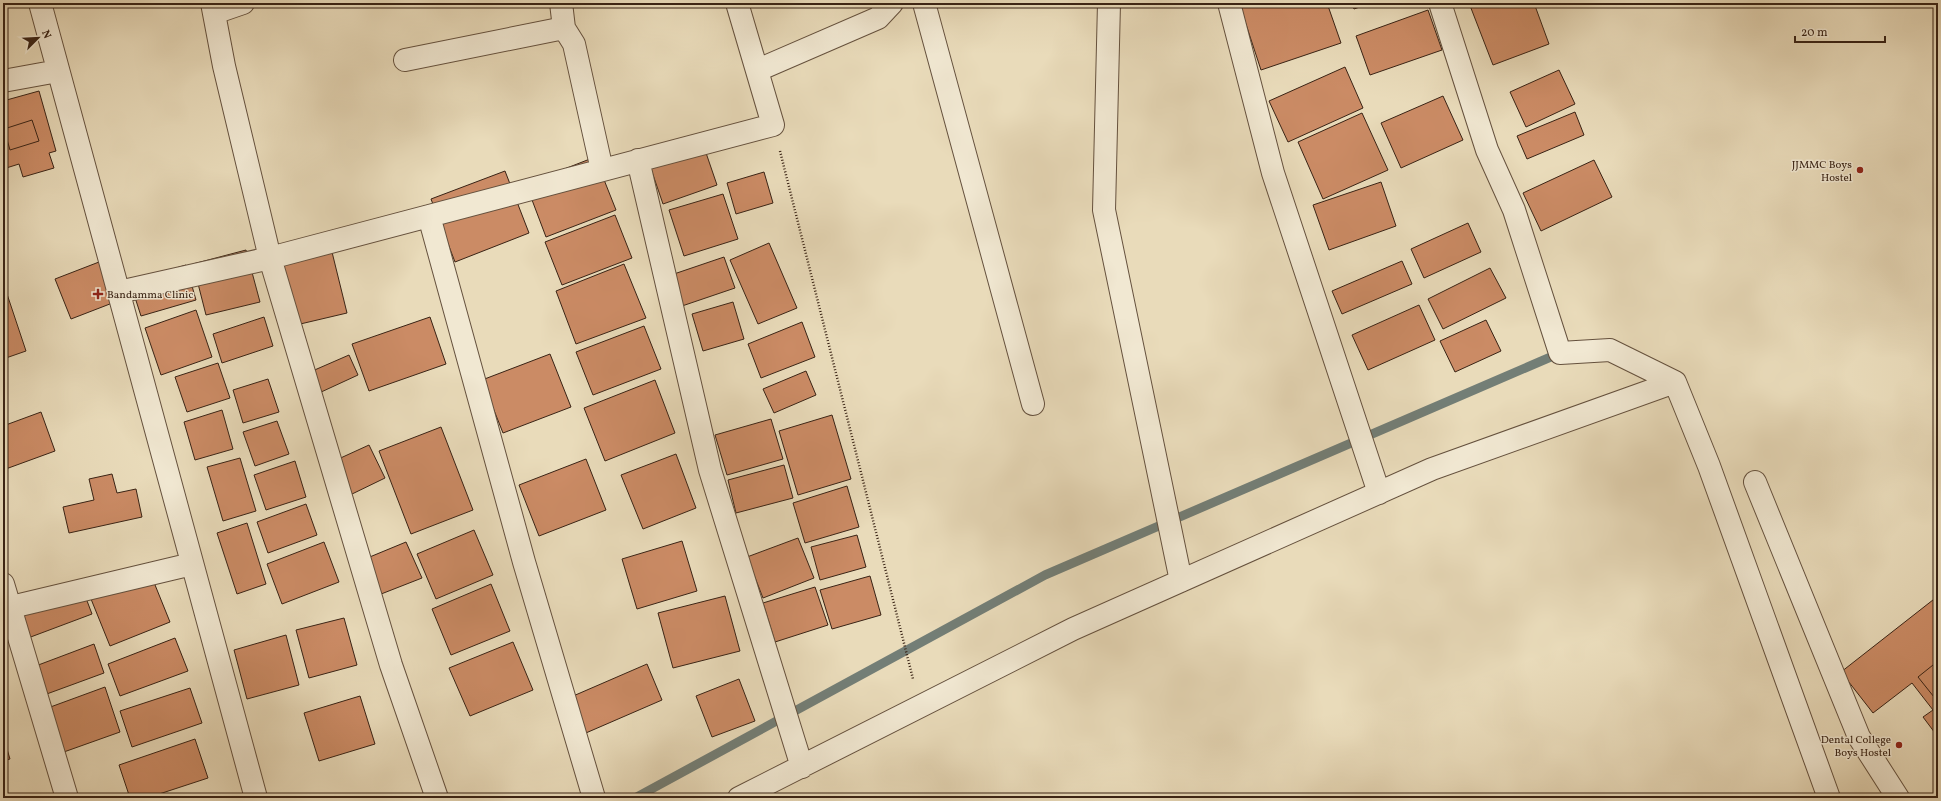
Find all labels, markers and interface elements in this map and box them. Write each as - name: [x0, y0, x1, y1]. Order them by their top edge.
- north arrow: [18, 18, 58, 58]
- scale bar: [1795, 18, 1885, 44]
- text: 20 m: [1801, 25, 1828, 41]
- text: N: [37, 28, 54, 41]
- place label: JJMMC Boys Hostel: [1792, 158, 1852, 186]
- marker: JJMMC Boys Hostel: [1855, 165, 1865, 175]
- marker: Bandamma Clinic: [92, 288, 104, 300]
- place label: Bandamma Clinic: [107, 288, 193, 303]
- place label: Dental College Boys Hostel: [1821, 733, 1891, 761]
- marker: Dental College Boys Hostel: [1894, 740, 1904, 750]

